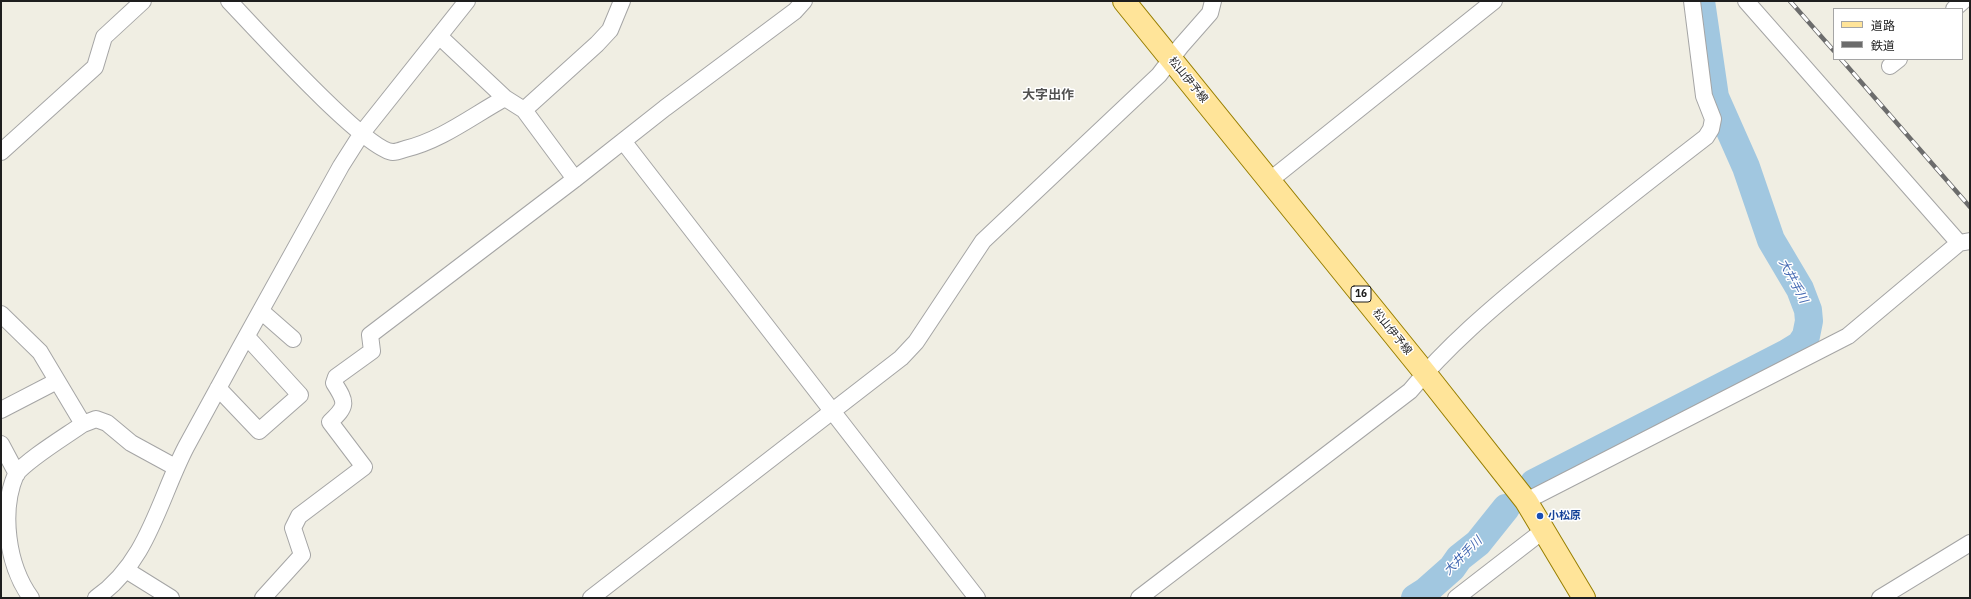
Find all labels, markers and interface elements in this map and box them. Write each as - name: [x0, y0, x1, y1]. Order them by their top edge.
- legend: [1833, 8, 1963, 60]
- text: 道路: [1871, 18, 1895, 33]
- text: 鉄道: [1871, 38, 1895, 53]
- street label: 松山伊予線: [1166, 54, 1210, 106]
- district label: 大字出作: [1022, 87, 1074, 103]
- water label: 大井手川: [1775, 256, 1811, 306]
- road number: 16: [1351, 286, 1371, 302]
- street label: 松山伊予線: [1370, 306, 1414, 358]
- place label: 小松原: [1548, 509, 1581, 523]
- marker: 小松原: [1535, 511, 1545, 521]
- water label: 大井手川: [1441, 534, 1485, 578]

